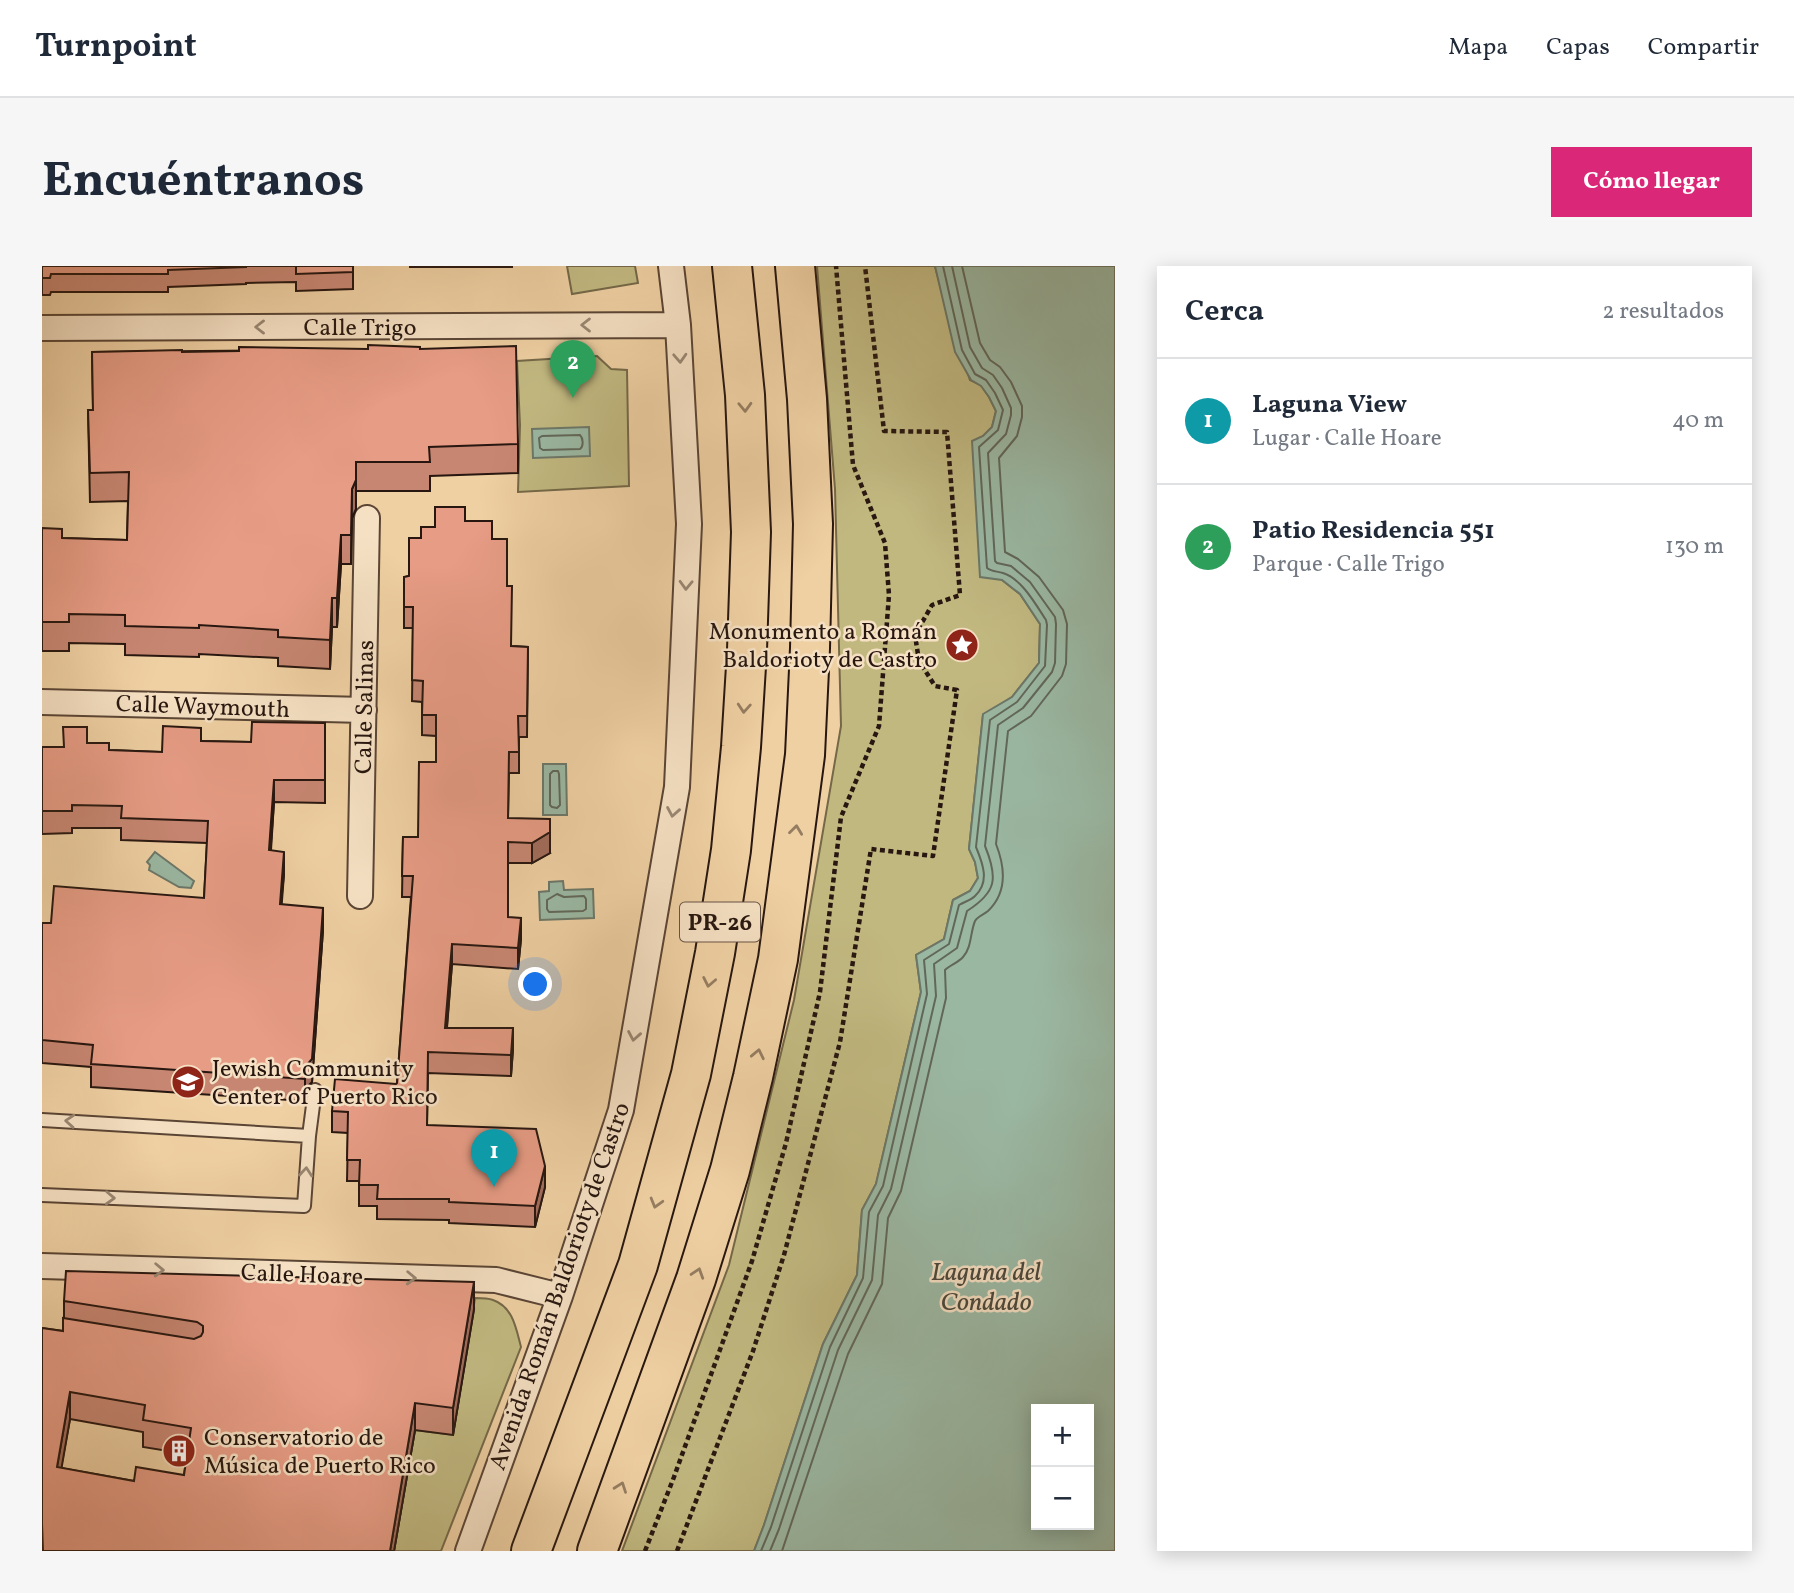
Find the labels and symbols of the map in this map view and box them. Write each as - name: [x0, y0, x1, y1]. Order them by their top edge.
- street label: Calle Trigo: [304, 312, 416, 346]
- one-way arrow: [580, 317, 590, 333]
- one-way arrow: [254, 319, 265, 335]
- pin: 2: [550, 340, 596, 398]
- one-way arrow: [672, 353, 687, 364]
- one-way arrow: [738, 402, 753, 413]
- one-way arrow: [679, 580, 694, 591]
- place label: Monumento a Román Baldorioty de Castro: [709, 616, 937, 678]
- place icon: Monumento a Román Baldorioty de Castro: [943, 626, 981, 664]
- street label: Calle Salinas: [348, 640, 384, 774]
- street label: Calle Waymouth: [115, 688, 291, 728]
- one-way arrow: [736, 703, 751, 714]
- one-way arrow: [666, 806, 681, 818]
- one-way arrow: [788, 824, 803, 835]
- road number: PR-26: [680, 902, 760, 942]
- your location: [518, 967, 552, 1001]
- one-way arrow: [703, 976, 718, 988]
- one-way arrow: [627, 1031, 642, 1042]
- one-way arrow: [750, 1048, 765, 1060]
- place label: Jewish Community Center of Puerto Rico: [212, 1053, 438, 1115]
- school or university icon: Jewish Community Center of Puerto Rico: [169, 1063, 207, 1101]
- street label: Avenida Román Baldorioty de Castro: [482, 1098, 640, 1475]
- one-way arrow: [64, 1114, 75, 1129]
- pin: 1: [471, 1129, 517, 1187]
- one-way arrow: [298, 1167, 313, 1178]
- one-way arrow: [105, 1190, 116, 1205]
- one-way arrow: [650, 1197, 664, 1209]
- water label: Laguna del Condado: [931, 1255, 1042, 1321]
- street label: Calle Hoare: [240, 1257, 364, 1295]
- one-way arrow: [154, 1262, 165, 1277]
- one-way arrow: [690, 1267, 704, 1280]
- one-way arrow: [406, 1270, 417, 1285]
- place label: Conservatorio de Música de Puerto Rico: [204, 1422, 436, 1484]
- building icon: Conservatorio de Música de Puerto Rico: [160, 1432, 198, 1470]
- one-way arrow: [612, 1481, 626, 1493]

